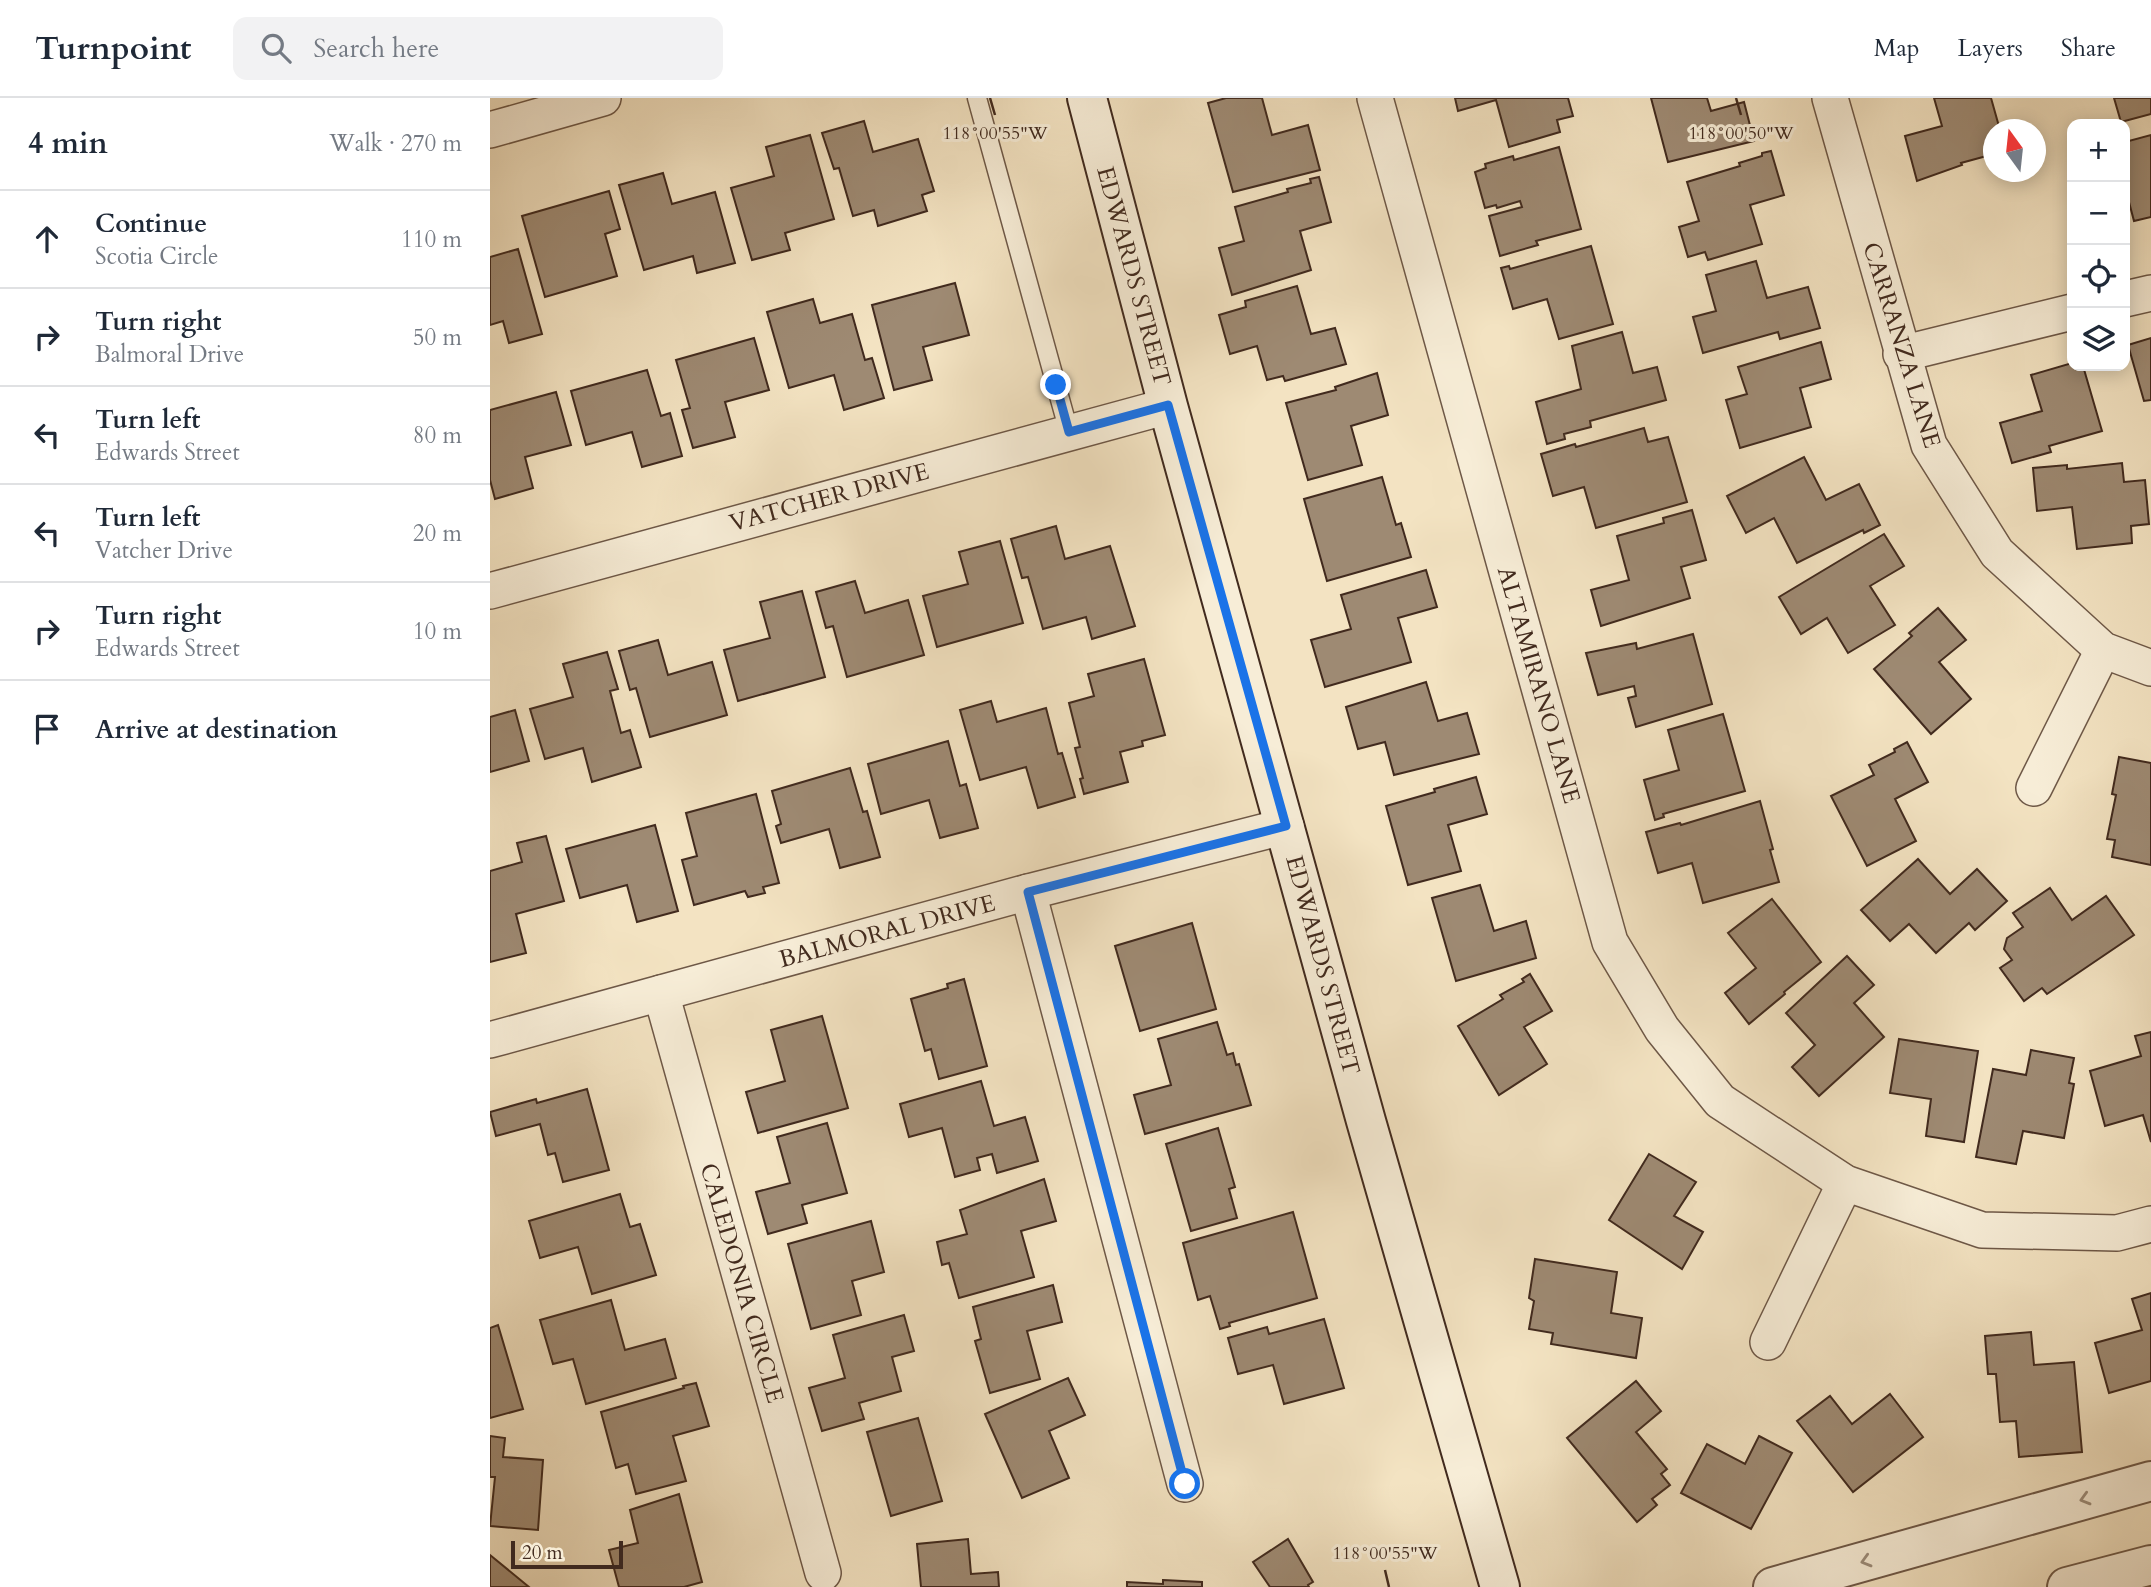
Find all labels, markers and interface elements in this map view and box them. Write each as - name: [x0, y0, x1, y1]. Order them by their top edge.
- search box: [233, 17, 723, 80]
- text: Turnpoint: [35, 26, 191, 71]
- icon: search: [257, 29, 295, 67]
- text: Search here: [313, 31, 439, 66]
- text: Map: [1874, 32, 1920, 65]
- text: Layers: [1958, 32, 2023, 65]
- text: Share: [2061, 32, 2116, 65]
- north arrow: [1983, 119, 2046, 182]
- map controls: [2067, 119, 2130, 371]
- button: +: [2067, 119, 2130, 182]
- text: 118°00'55"W: [942, 121, 1048, 146]
- text: 118°00'50"W: [1688, 121, 1794, 146]
- text: 4 min: [28, 123, 108, 164]
- text: Walk · 270 m: [329, 128, 462, 159]
- street label: EDWARDS STREET: [1088, 163, 1179, 390]
- button: −: [2067, 182, 2130, 245]
- text: Continue: [95, 206, 207, 241]
- icon: ahead: [28, 220, 66, 258]
- text: 110 m: [401, 224, 462, 255]
- street label: CARRANZA LANE: [1854, 238, 1949, 452]
- text: Scotia Circle: [95, 241, 219, 272]
- button: locate: [2067, 245, 2130, 308]
- text: Turn right: [95, 304, 222, 339]
- button: layers: [2067, 308, 2130, 371]
- icon: right: [28, 318, 66, 356]
- text: 50 m: [413, 322, 462, 353]
- text: Balmoral Drive: [95, 339, 244, 370]
- route end: [1040, 369, 1071, 400]
- text: Turn left: [95, 402, 200, 437]
- icon: left: [28, 416, 66, 454]
- text: 80 m: [413, 420, 462, 451]
- text: Edwards Street: [95, 437, 240, 468]
- street label: VATCHER DRIVE: [726, 455, 933, 540]
- text: Turn left: [95, 500, 200, 535]
- icon: left: [28, 514, 66, 552]
- text: 20 m: [413, 518, 462, 549]
- text: Vatcher Drive: [95, 535, 233, 566]
- street label: ALTAMIRANO LANE: [1489, 563, 1588, 808]
- text: Turn right: [95, 598, 222, 633]
- icon: right: [28, 612, 66, 650]
- text: 10 m: [413, 616, 462, 647]
- text: Edwards Street: [95, 633, 240, 664]
- icon: arrive: [28, 710, 66, 748]
- text: Arrive at destination: [95, 712, 338, 747]
- street label: EDWARDS STREET: [1277, 852, 1368, 1079]
- street label: BALMORAL DRIVE: [775, 887, 999, 976]
- street label: CALEDONIA CIRCLE: [691, 1159, 792, 1407]
- route start: [1169, 1468, 1200, 1499]
- one-way arrow: [2080, 1491, 2092, 1505]
- scale bar: [511, 1538, 623, 1570]
- text: 20 m: [522, 1540, 563, 1566]
- text: 118°00'55"W: [1332, 1541, 1438, 1566]
- one-way arrow: [1861, 1552, 1873, 1567]

